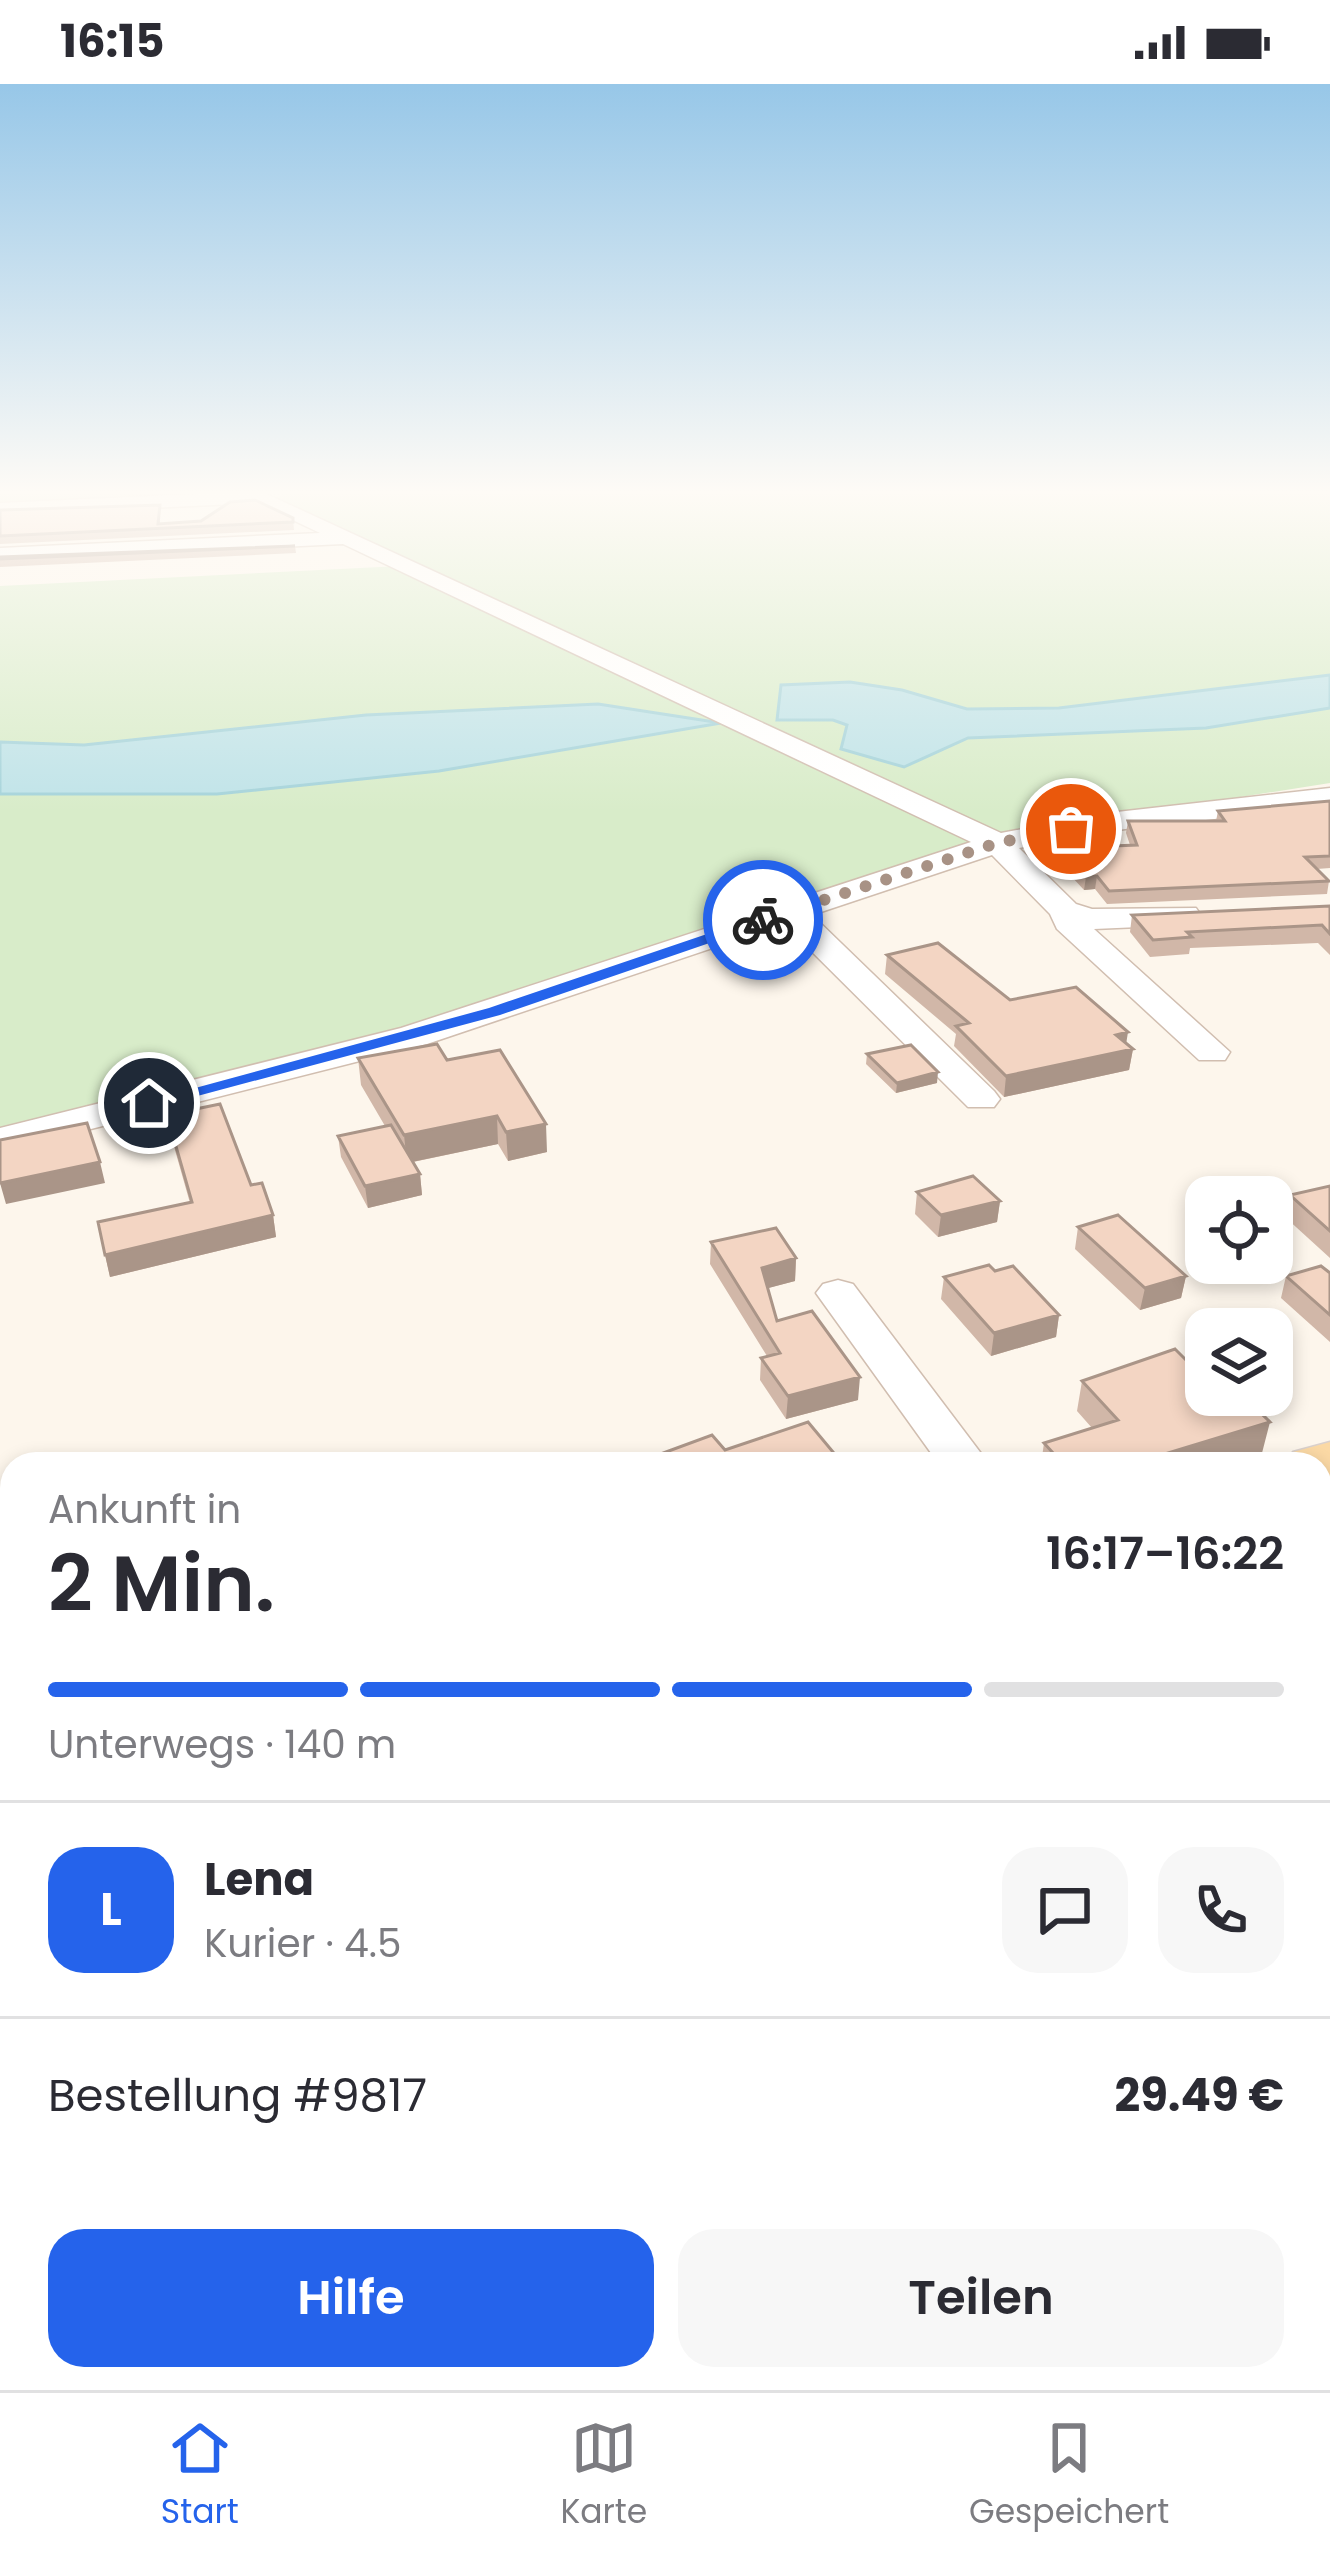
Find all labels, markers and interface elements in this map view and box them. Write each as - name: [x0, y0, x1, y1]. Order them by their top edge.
- text: 16:15: [60, 10, 165, 73]
- pin: [1020, 778, 1122, 880]
- icon: bag: [1038, 796, 1104, 862]
- courier: [703, 860, 823, 980]
- icon: bike: [730, 887, 796, 953]
- pin: [98, 1052, 200, 1154]
- icon: home: [116, 1070, 182, 1136]
- map controls: [1185, 1176, 1293, 1416]
- button: locate: [1185, 1176, 1293, 1284]
- button: layers: [1185, 1308, 1293, 1416]
- text: Ankunft in: [48, 1482, 241, 1537]
- text: 16:17–16:22: [1046, 1522, 1284, 1585]
- text: 2 Min.: [48, 1529, 275, 1638]
- text: Unterwegs · 140 m: [48, 1717, 396, 1772]
- button: chat: [1002, 1847, 1128, 1973]
- button: phone: [1158, 1847, 1284, 1973]
- text: Lena: [204, 1848, 314, 1911]
- text: L: [100, 1878, 122, 1941]
- text: Kurier · 4.5: [204, 1916, 402, 1971]
- text: Bestellung #9817: [48, 2064, 427, 2127]
- text: 29.49 €: [1114, 2064, 1284, 2127]
- button: Hilfe: [48, 2229, 654, 2367]
- button: Teilen: [678, 2229, 1284, 2367]
- tab: Start: [161, 2415, 239, 2537]
- tab: Karte: [560, 2415, 647, 2537]
- tab: Gespeichert: [969, 2415, 1169, 2537]

